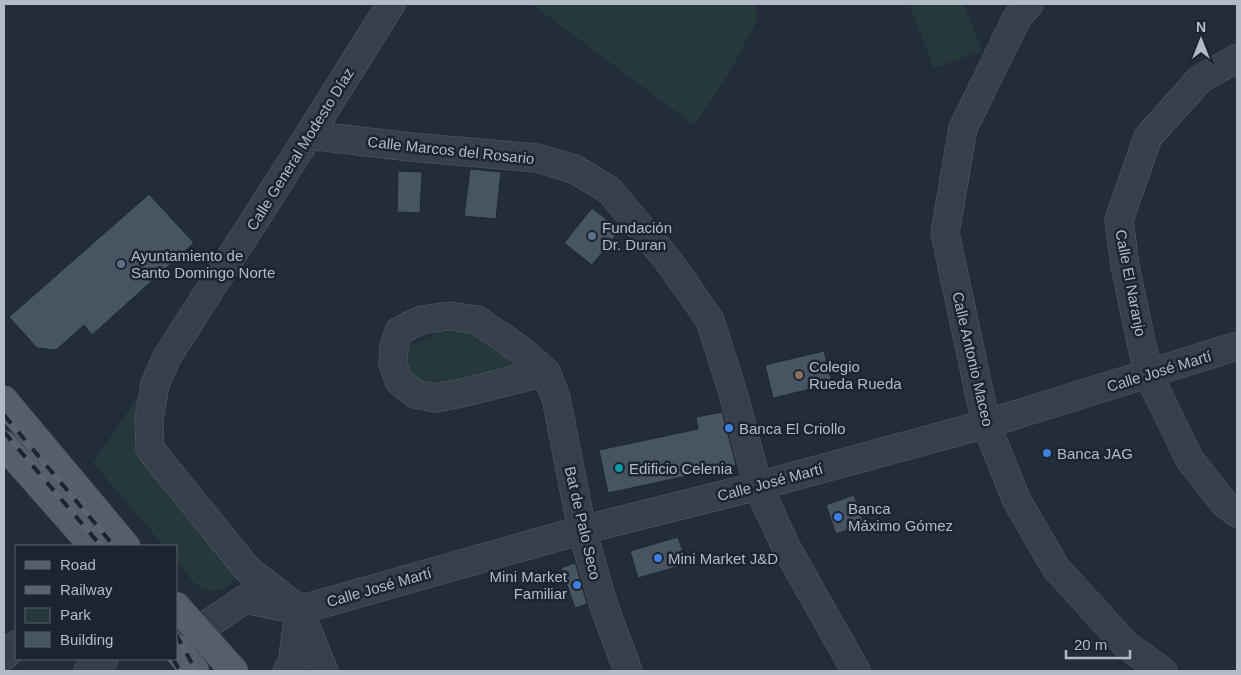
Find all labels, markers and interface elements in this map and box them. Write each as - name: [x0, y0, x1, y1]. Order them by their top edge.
- north arrow: [1176, 15, 1226, 65]
- text: N: [1196, 19, 1206, 35]
- street label: Calle General Modesto Díaz: [243, 65, 357, 233]
- street label: Calle Marcos del Rosario: [367, 133, 535, 167]
- place label: Fundación Dr. Duran: [602, 219, 672, 253]
- street label: Calle El Naranjo: [1112, 228, 1150, 338]
- marker: Fundación Dr. Duran: [586, 230, 598, 242]
- place label: Ayuntamiento de Santo Domingo Norte: [131, 247, 275, 281]
- marker: Ayuntamiento de Santo Domingo Norte: [115, 258, 127, 270]
- street label: Calle Antonio Maceo: [949, 290, 997, 428]
- street label: Calle José Martí: [1105, 347, 1214, 395]
- place label: Colegio Rueda Rueda: [809, 358, 902, 392]
- marker: Colegio Rueda Rueda: [793, 369, 805, 381]
- place label: Banca El Criollo: [739, 420, 846, 437]
- marker: Banca El Criollo: [723, 422, 735, 434]
- place label: Banca JAG: [1057, 445, 1133, 462]
- marker: Banca JAG: [1041, 447, 1053, 459]
- place label: Edificio Celenia: [629, 460, 733, 477]
- street label: Calle José Martí: [715, 460, 825, 504]
- marker: Edificio Celenia: [613, 462, 625, 474]
- street label: Bat de Palo Seco: [562, 465, 604, 581]
- place label: Banca Máximo Gómez: [848, 500, 953, 534]
- marker: Banca Máximo Gómez: [832, 511, 844, 523]
- legend: [15, 545, 178, 660]
- place label: Mini Market J&D: [668, 550, 778, 567]
- marker: Mini Market J&D: [652, 552, 664, 564]
- text: Road: [60, 556, 96, 573]
- street label: Calle José Martí: [325, 564, 434, 610]
- place label: Mini Market Familiar: [489, 568, 568, 602]
- marker: Mini Market Familiar: [571, 579, 583, 591]
- text: Railway: [60, 581, 113, 598]
- text: Park: [60, 606, 91, 623]
- scale bar: [1066, 628, 1130, 660]
- text: Building: [60, 631, 113, 648]
- text: 20 m: [1074, 636, 1107, 653]

